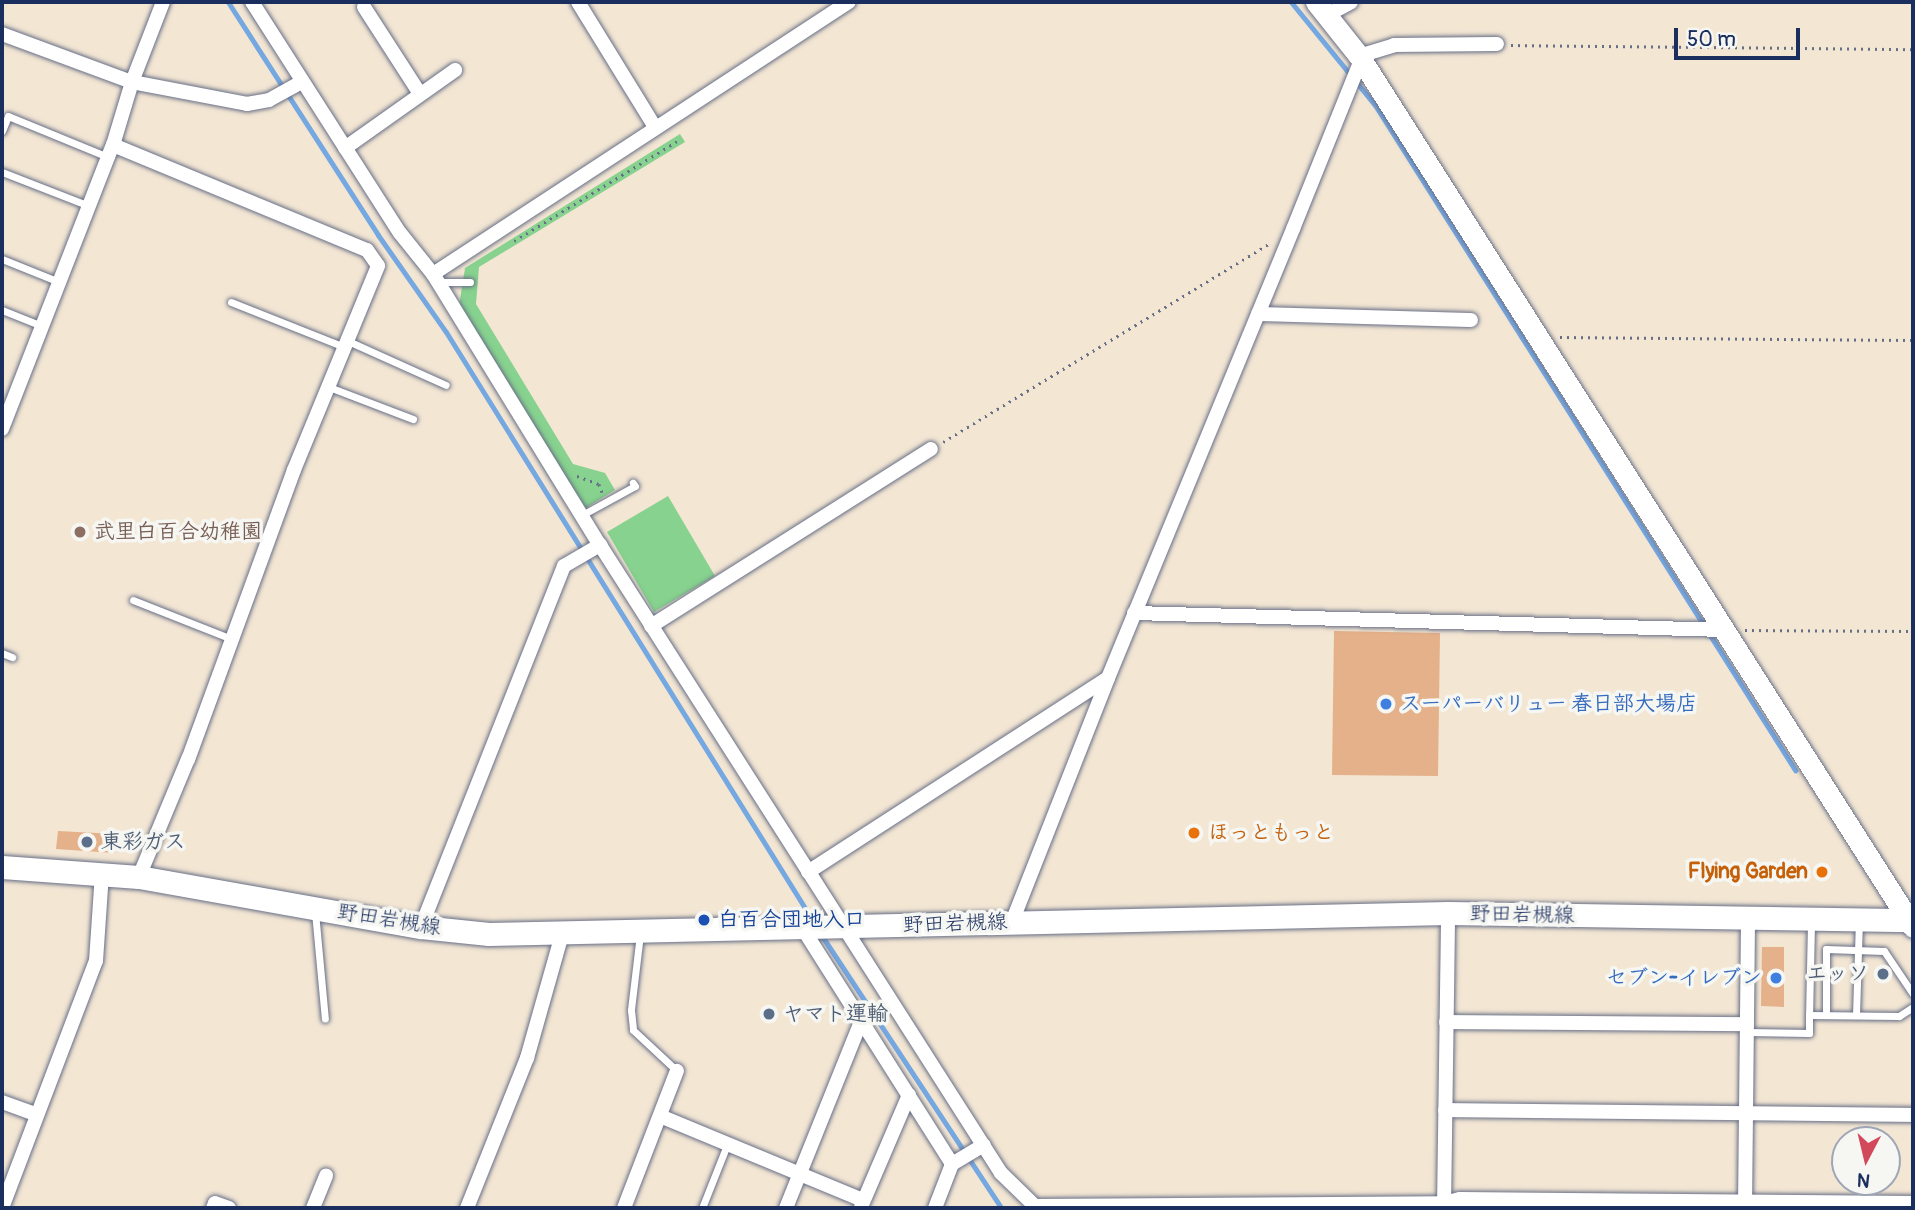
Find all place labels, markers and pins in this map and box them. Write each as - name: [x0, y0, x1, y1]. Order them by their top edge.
- place label: 武里白百合幼稚園: [94, 519, 262, 545]
- marker: 武里白百合幼稚園: [72, 524, 88, 540]
- place label: スーパーバリュー 春日部大場店: [1400, 691, 1697, 717]
- marker: スーパーバリュー 春日部大場店: [1378, 696, 1394, 712]
- place label: ほっともっと: [1208, 820, 1334, 846]
- marker: ほっともっと: [1186, 825, 1202, 841]
- place label: 東彩ガス: [101, 829, 185, 855]
- marker: 東彩ガス: [79, 834, 95, 850]
- place label: Flying Garden: [1688, 859, 1808, 885]
- marker: Flying Garden: [1814, 864, 1830, 880]
- place label: 白百合団地入口: [718, 907, 865, 933]
- marker: 白百合団地入口: [696, 912, 712, 928]
- place label: エッソ: [1806, 961, 1869, 987]
- place label: セブン-イレブン: [1606, 965, 1762, 991]
- marker: エッソ: [1875, 966, 1891, 982]
- marker: セブン-イレブン: [1768, 970, 1784, 986]
- place label: ヤマト運輸: [783, 1001, 888, 1027]
- marker: ヤマト運輸: [761, 1006, 777, 1022]

